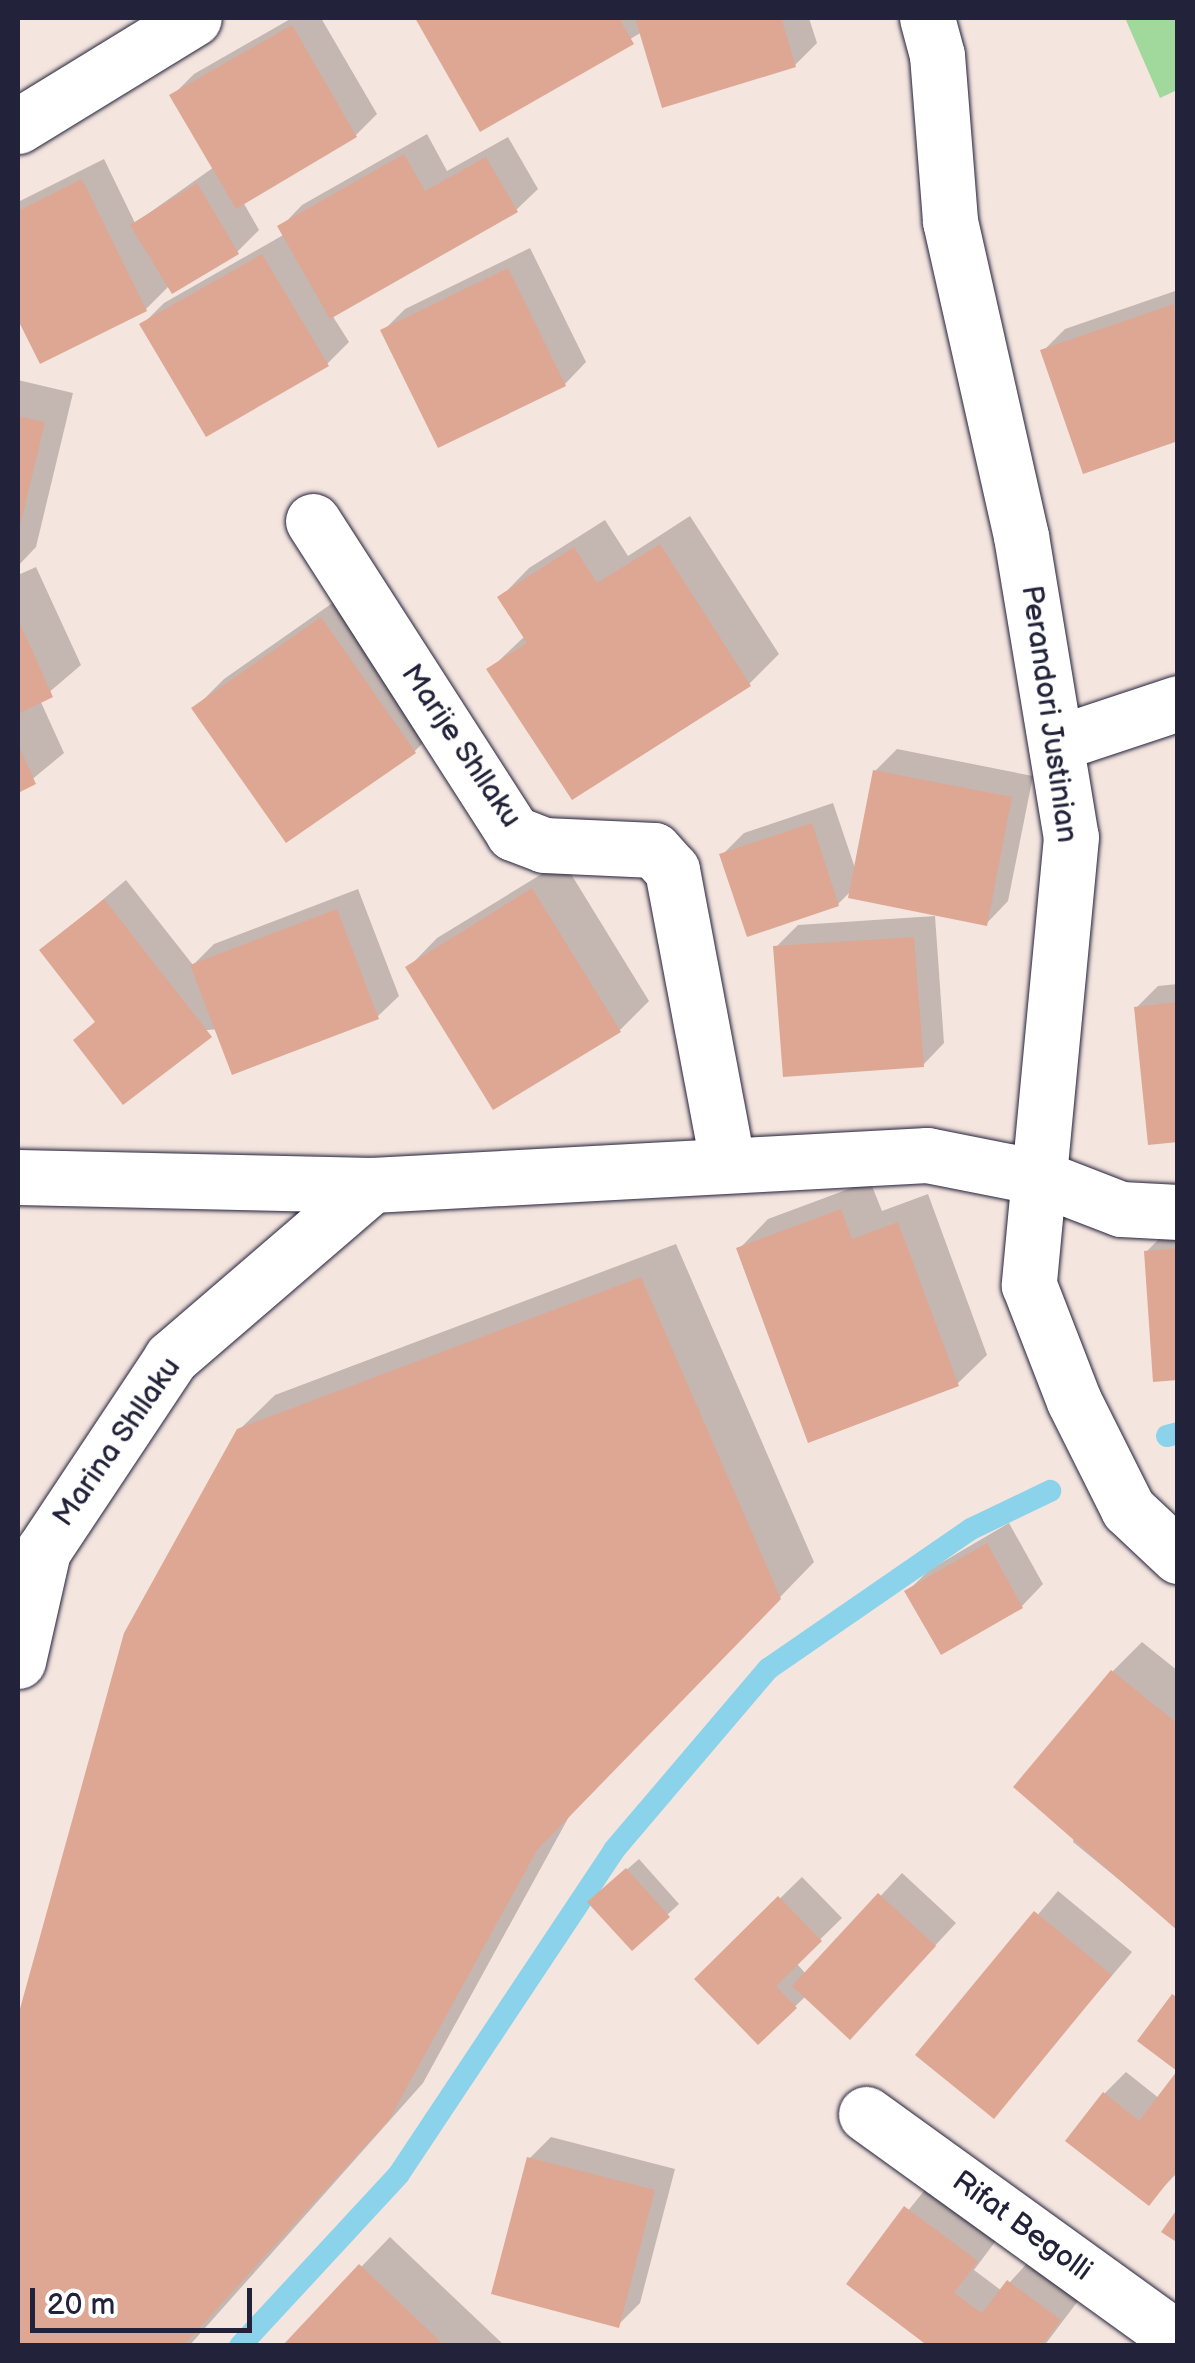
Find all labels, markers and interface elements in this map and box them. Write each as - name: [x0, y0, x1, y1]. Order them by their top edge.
- street label: Perandori Justinian: [1013, 582, 1085, 846]
- street label: Marije Shllaku: [393, 657, 529, 835]
- street label: Marina Shllaku: [45, 1350, 189, 1534]
- street label: Rifat Begolli: [945, 2163, 1099, 2289]
- scale bar: [35, 2268, 258, 2330]
- text: 20 m: [47, 2287, 115, 2323]

